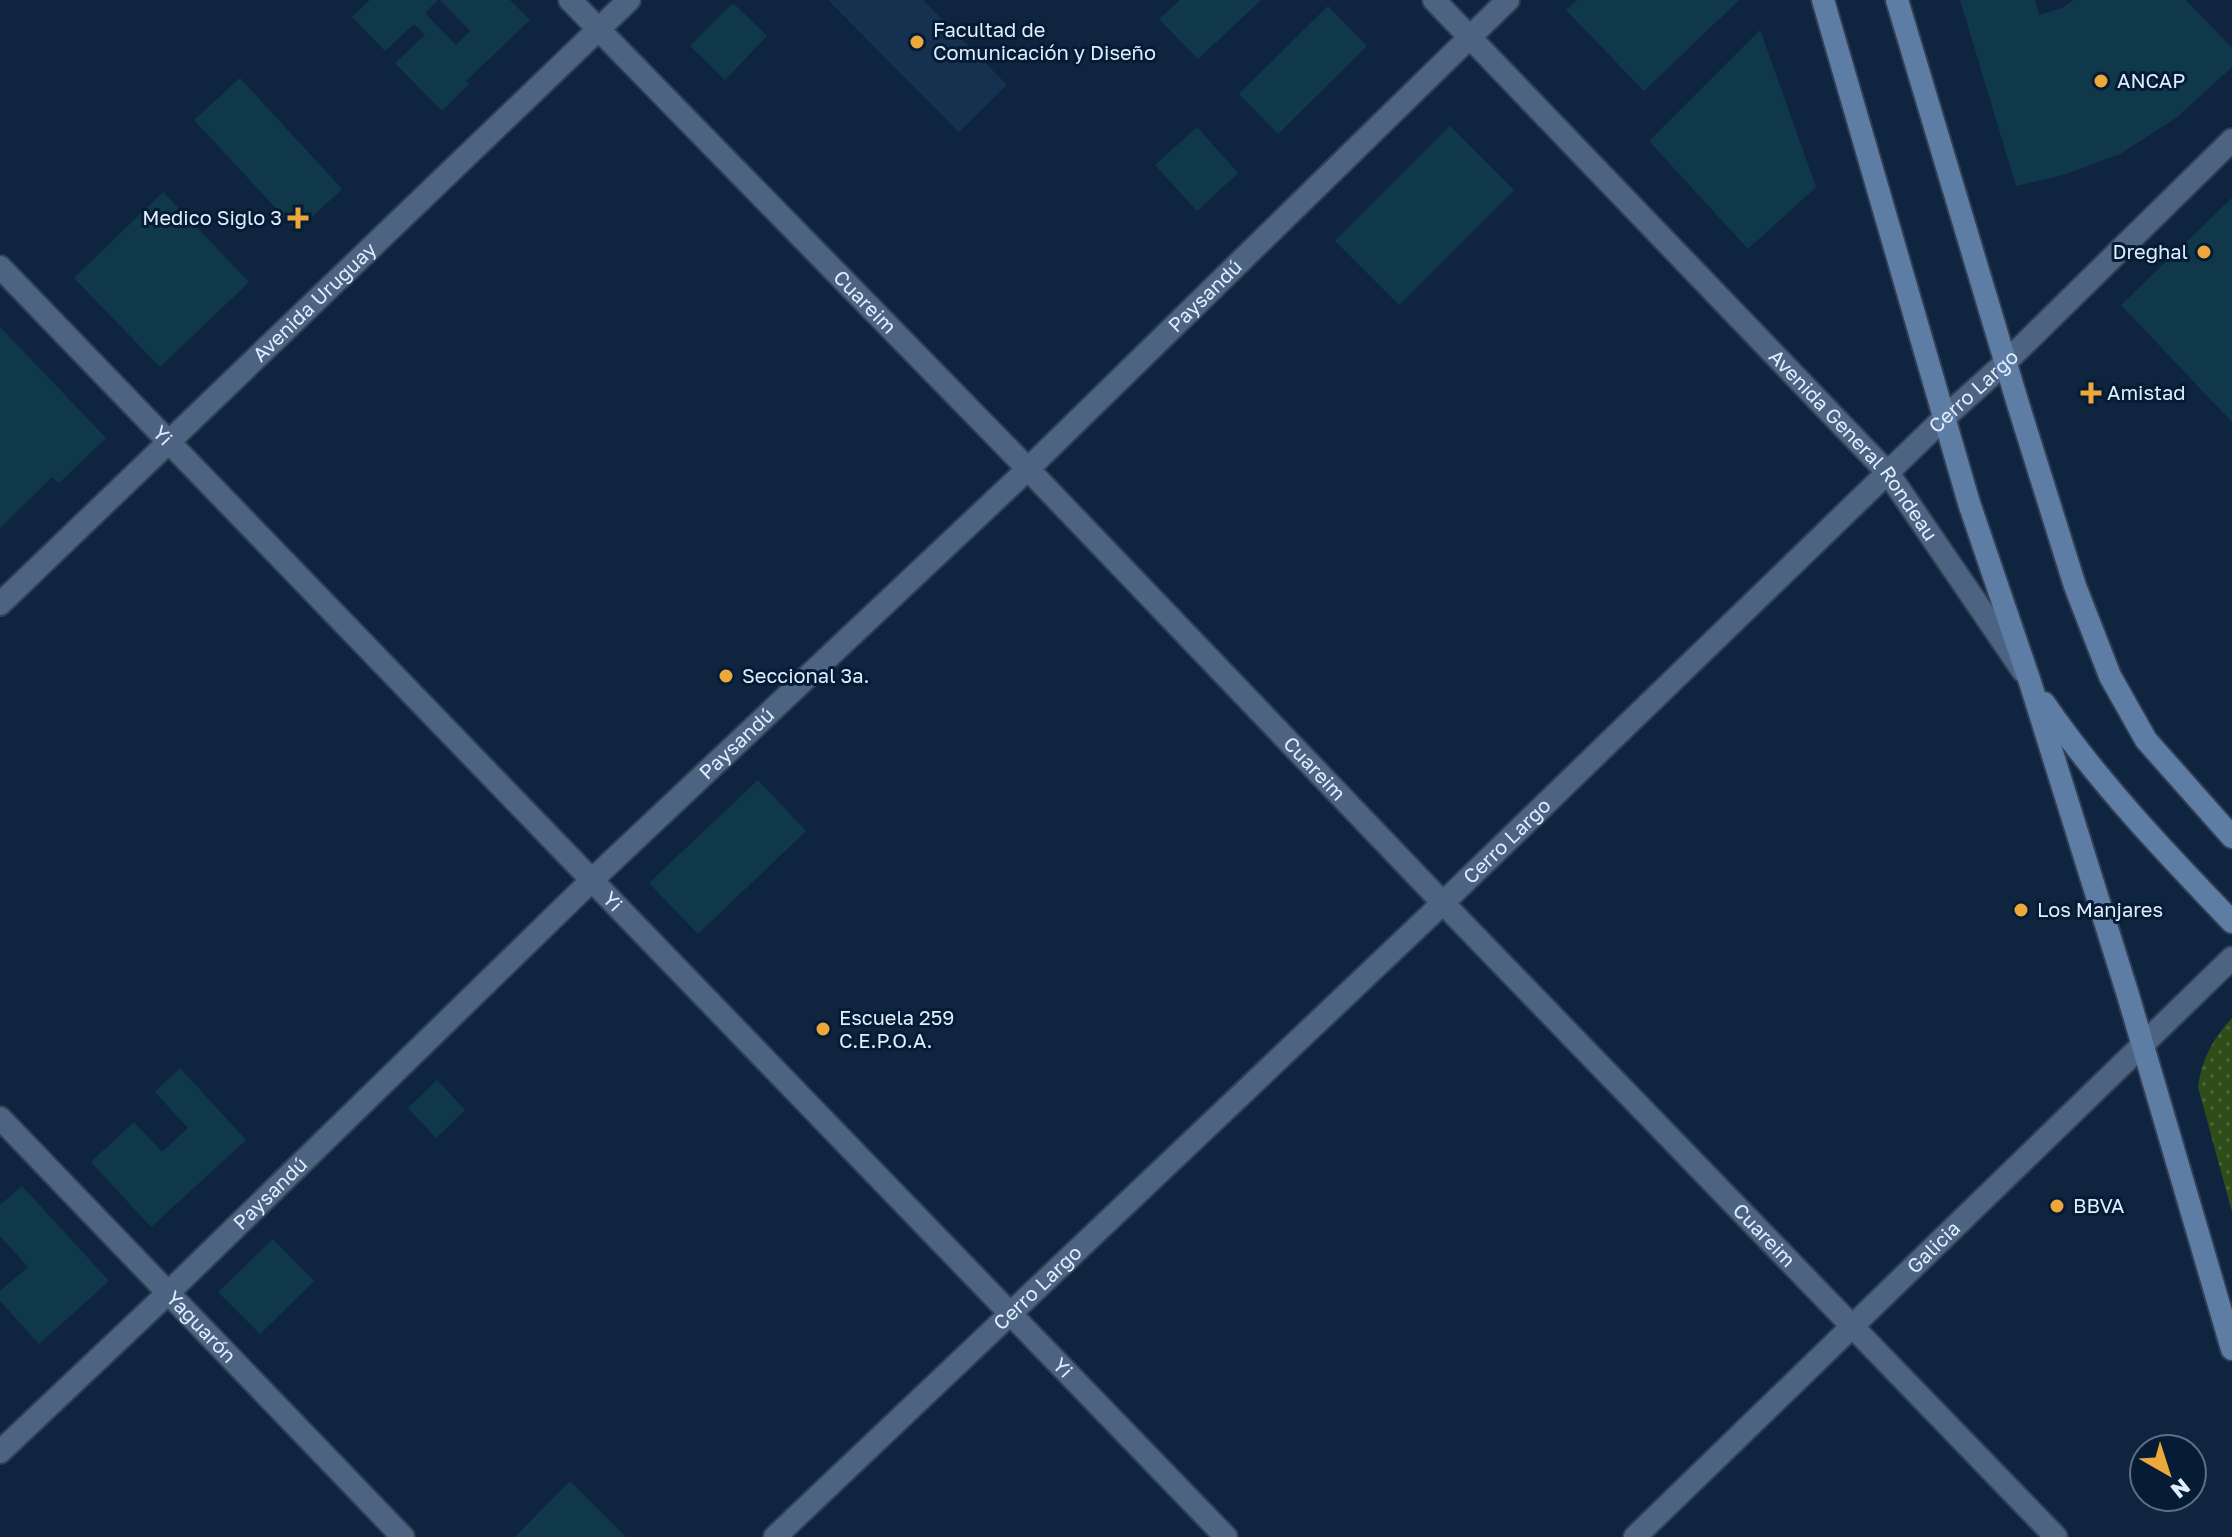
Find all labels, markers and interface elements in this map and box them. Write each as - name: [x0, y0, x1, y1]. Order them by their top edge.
- place label: Facultad de Comunicación y Diseño: [933, 17, 1156, 64]
- marker: Facultad de Comunicación y Diseño: [908, 33, 926, 51]
- place label: ANCAP: [2117, 68, 2185, 92]
- marker: ANCAP: [2092, 72, 2110, 90]
- place label: Medico Siglo 3: [142, 205, 282, 229]
- marker: Medico Siglo 3: [289, 209, 307, 227]
- street label: Avenida Uruguay: [247, 237, 381, 366]
- place label: Dreghal: [2113, 239, 2188, 263]
- marker: Dreghal: [2195, 243, 2213, 261]
- street label: Paysandú: [1163, 254, 1246, 337]
- street label: Cuareim: [829, 264, 902, 338]
- street label: Avenida General Rondeau: [1765, 344, 1943, 545]
- street label: Cerro Largo: [1923, 344, 2023, 437]
- place label: Amistad: [2107, 380, 2186, 404]
- marker: Amistad: [2082, 384, 2100, 402]
- street label: Yi: [148, 420, 178, 450]
- place label: Seccional 3a.: [742, 663, 870, 687]
- marker: Seccional 3a.: [717, 667, 735, 685]
- street label: Paysandú: [694, 702, 778, 784]
- street label: Cuareim: [1279, 731, 1351, 805]
- street label: Cerro Largo: [1458, 793, 1555, 888]
- street label: Yi: [598, 886, 628, 916]
- place label: Los Manjares: [2037, 897, 2163, 921]
- marker: Los Manjares: [2012, 901, 2030, 919]
- place label: Escuela 259 C.E.P.O.A.: [839, 1005, 954, 1052]
- marker: Escuela 259 C.E.P.O.A.: [814, 1020, 832, 1038]
- street label: Paysandú: [228, 1151, 311, 1234]
- place label: BBVA: [2073, 1193, 2124, 1217]
- marker: BBVA: [2048, 1197, 2066, 1215]
- street label: Cuareim: [1729, 1198, 1801, 1271]
- street label: Galicia: [1901, 1215, 1965, 1278]
- street label: Cerro Largo: [988, 1240, 1086, 1334]
- street label: Yaguarón: [162, 1286, 242, 1367]
- street label: Yi: [1048, 1352, 1078, 1382]
- north arrow: [2128, 1433, 2208, 1513]
- text: N: [2166, 1473, 2196, 1505]

